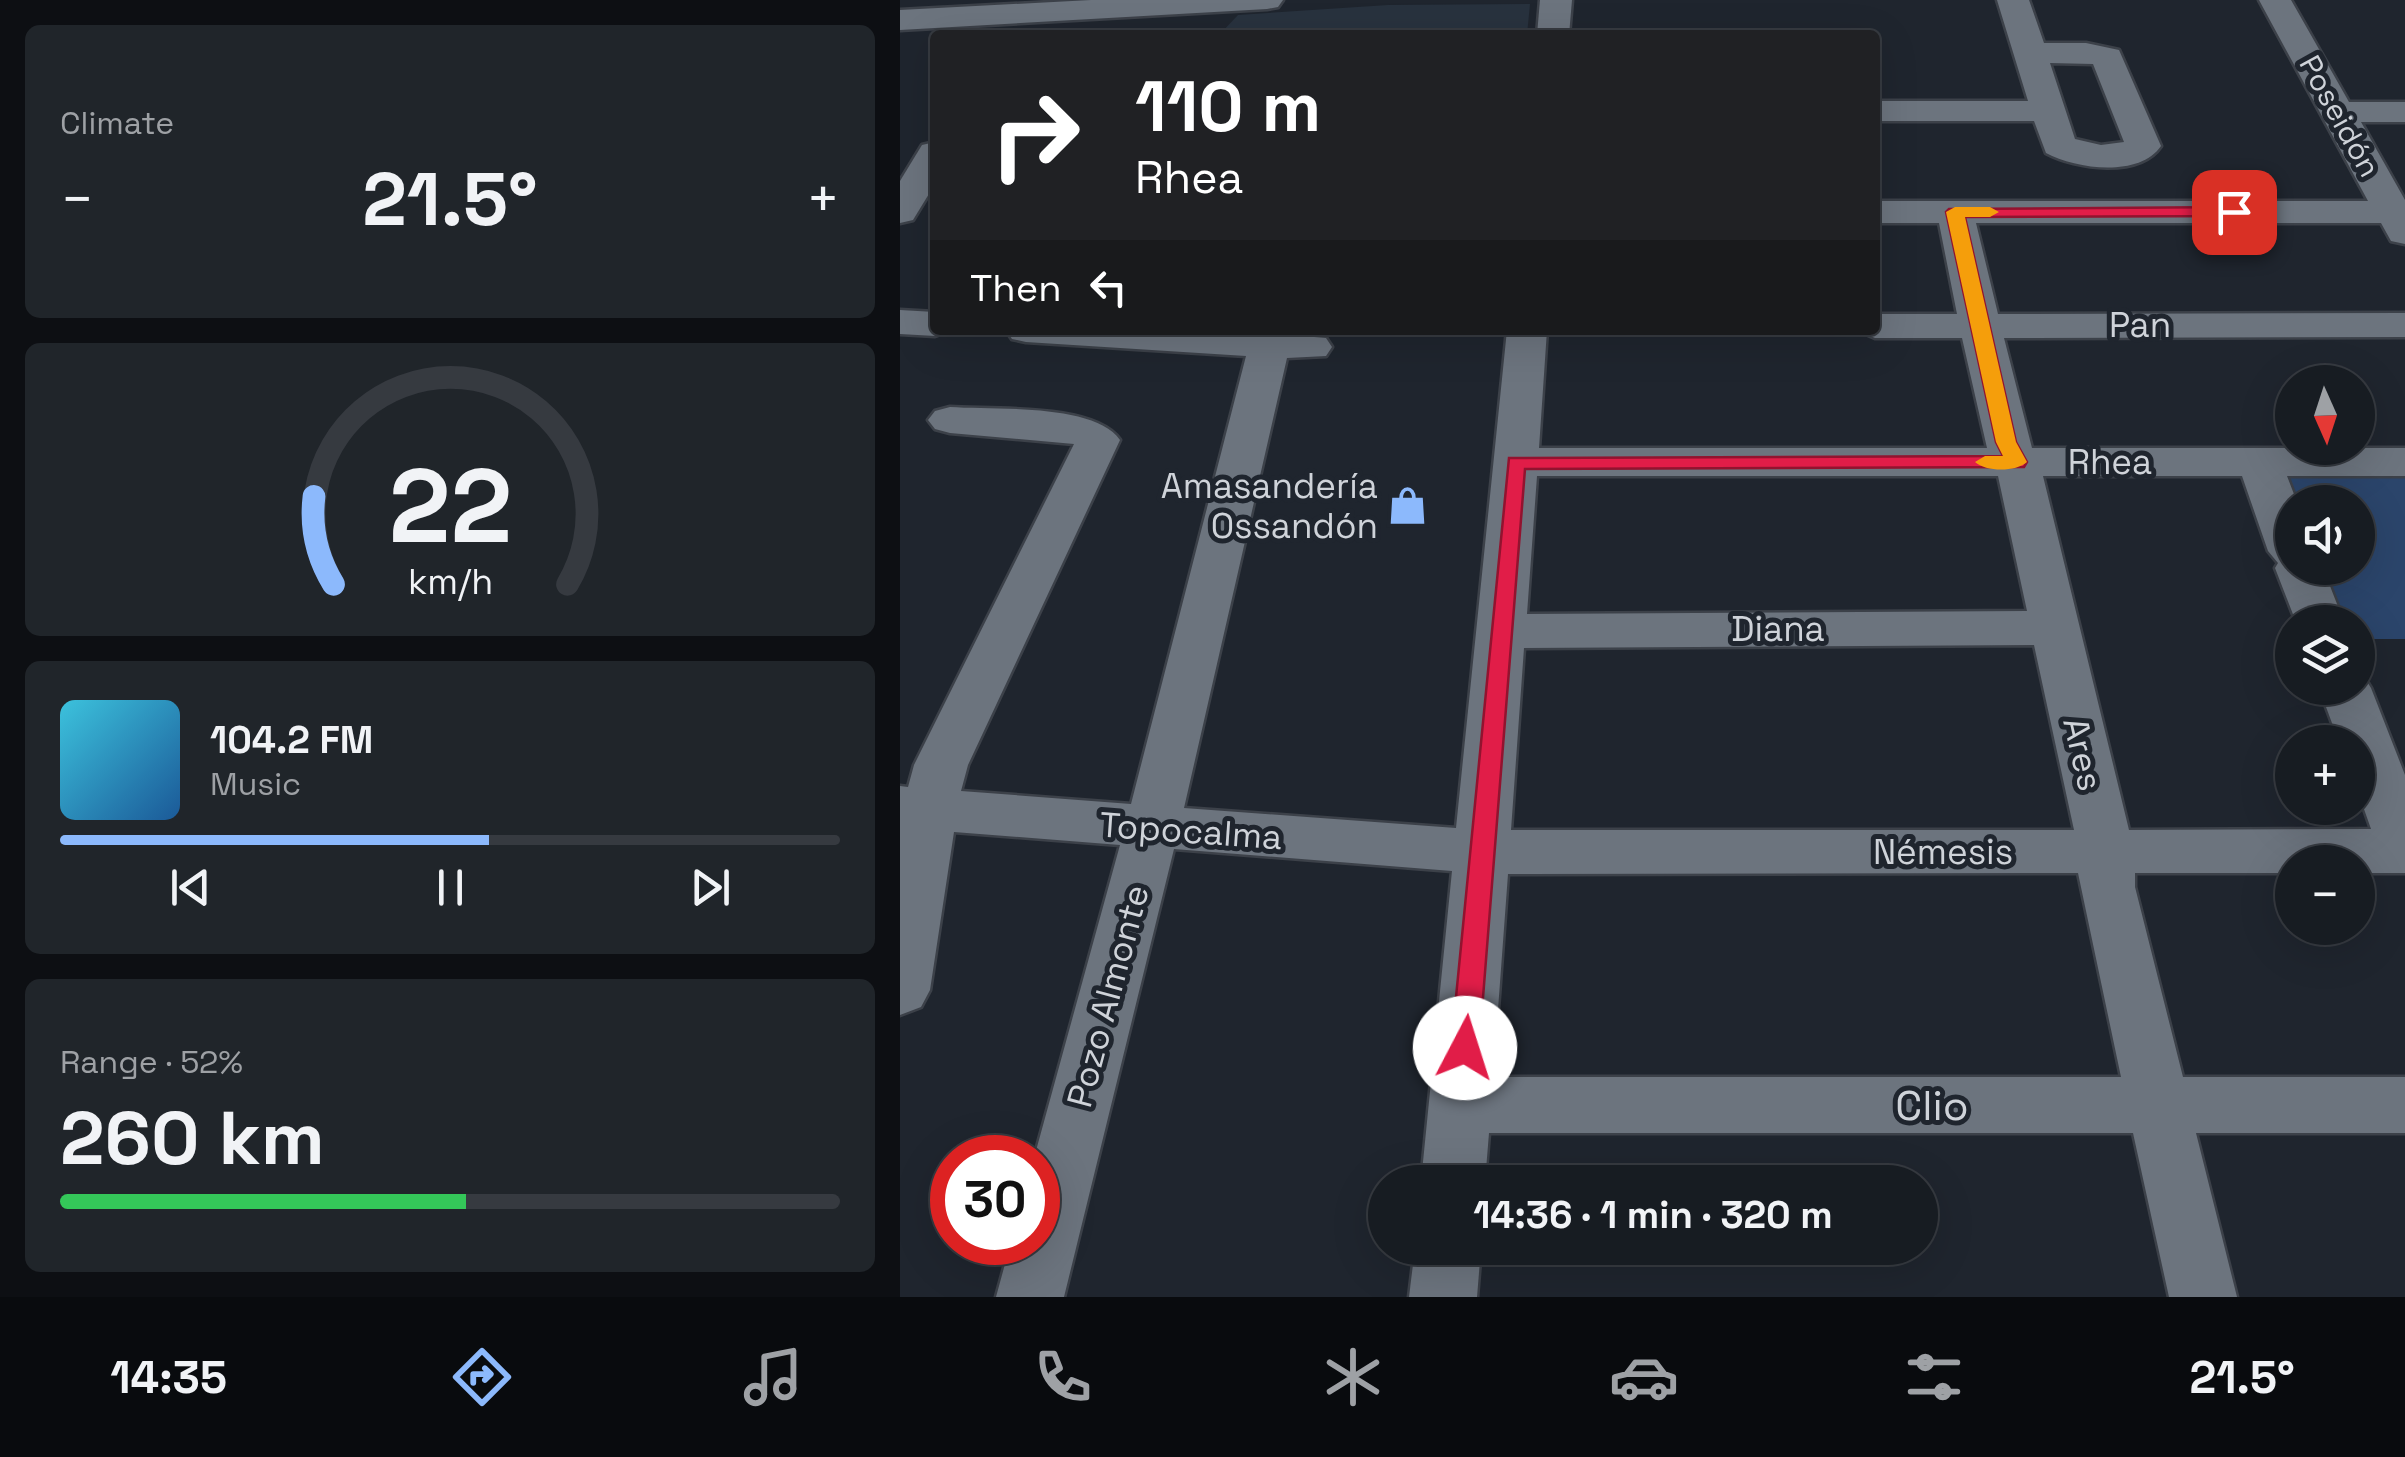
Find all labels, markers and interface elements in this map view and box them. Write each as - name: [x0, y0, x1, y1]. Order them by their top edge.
- street label: Poseidón: [2291, 48, 2389, 184]
- text: 110 m: [1135, 62, 1321, 151]
- icon: right: [970, 70, 1100, 200]
- text: Climate: [60, 103, 174, 143]
- text: Rhea: [1135, 149, 1244, 206]
- text: 21.5°: [362, 151, 538, 247]
- text: −: [60, 164, 94, 234]
- text: +: [806, 164, 840, 234]
- pin: [2192, 170, 2277, 255]
- icon: arrive: [2207, 185, 2262, 240]
- icon: left: [1081, 260, 1136, 315]
- text: Then: [970, 264, 1061, 312]
- street label: Pan: [2109, 303, 2171, 347]
- north arrow: [2275, 365, 2375, 465]
- map controls: [2275, 365, 2375, 945]
- text: 22: [388, 440, 512, 572]
- street label: Rhea: [2068, 440, 2152, 484]
- place label: Amasandería Ossandón: [1161, 464, 1378, 548]
- shop icon: Amasandería Ossandón: [1387, 485, 1429, 527]
- button: sound: [2275, 485, 2375, 585]
- text: km/h: [407, 559, 493, 604]
- button: layers: [2275, 605, 2375, 705]
- street label: Diana: [1731, 607, 1825, 651]
- street label: Ares: [2053, 713, 2113, 795]
- text: 104.2 FM: [210, 716, 373, 764]
- button: +: [2275, 725, 2375, 825]
- text: Music: [210, 764, 301, 804]
- street label: Topocalma: [1098, 803, 1284, 859]
- street label: Némesis: [1873, 830, 2013, 874]
- button: −: [2275, 845, 2375, 945]
- icon: previous: [163, 860, 218, 915]
- icon: pause: [423, 860, 478, 915]
- icon: next: [683, 860, 738, 915]
- street label: Pozo Almonte: [1057, 880, 1159, 1112]
- position arrow: [1413, 996, 1517, 1100]
- text: Range · 52%: [60, 1042, 243, 1082]
- street label: Clio: [1895, 1079, 1969, 1132]
- text: 260 km: [60, 1090, 325, 1186]
- speed limit sign: 30: [930, 1135, 1060, 1265]
- text: 14:36 · 1 min · 320 m: [1473, 1191, 1833, 1239]
- icon: directions: [447, 1342, 517, 1412]
- icon: music: [738, 1342, 808, 1412]
- icon: phone: [1028, 1342, 1098, 1412]
- icon: climate: [1318, 1342, 1388, 1412]
- icon: car: [1609, 1342, 1679, 1412]
- icon: filters: [1899, 1342, 1969, 1412]
- text: 14:35: [110, 1349, 227, 1406]
- text: 21.5°: [2190, 1349, 2295, 1406]

